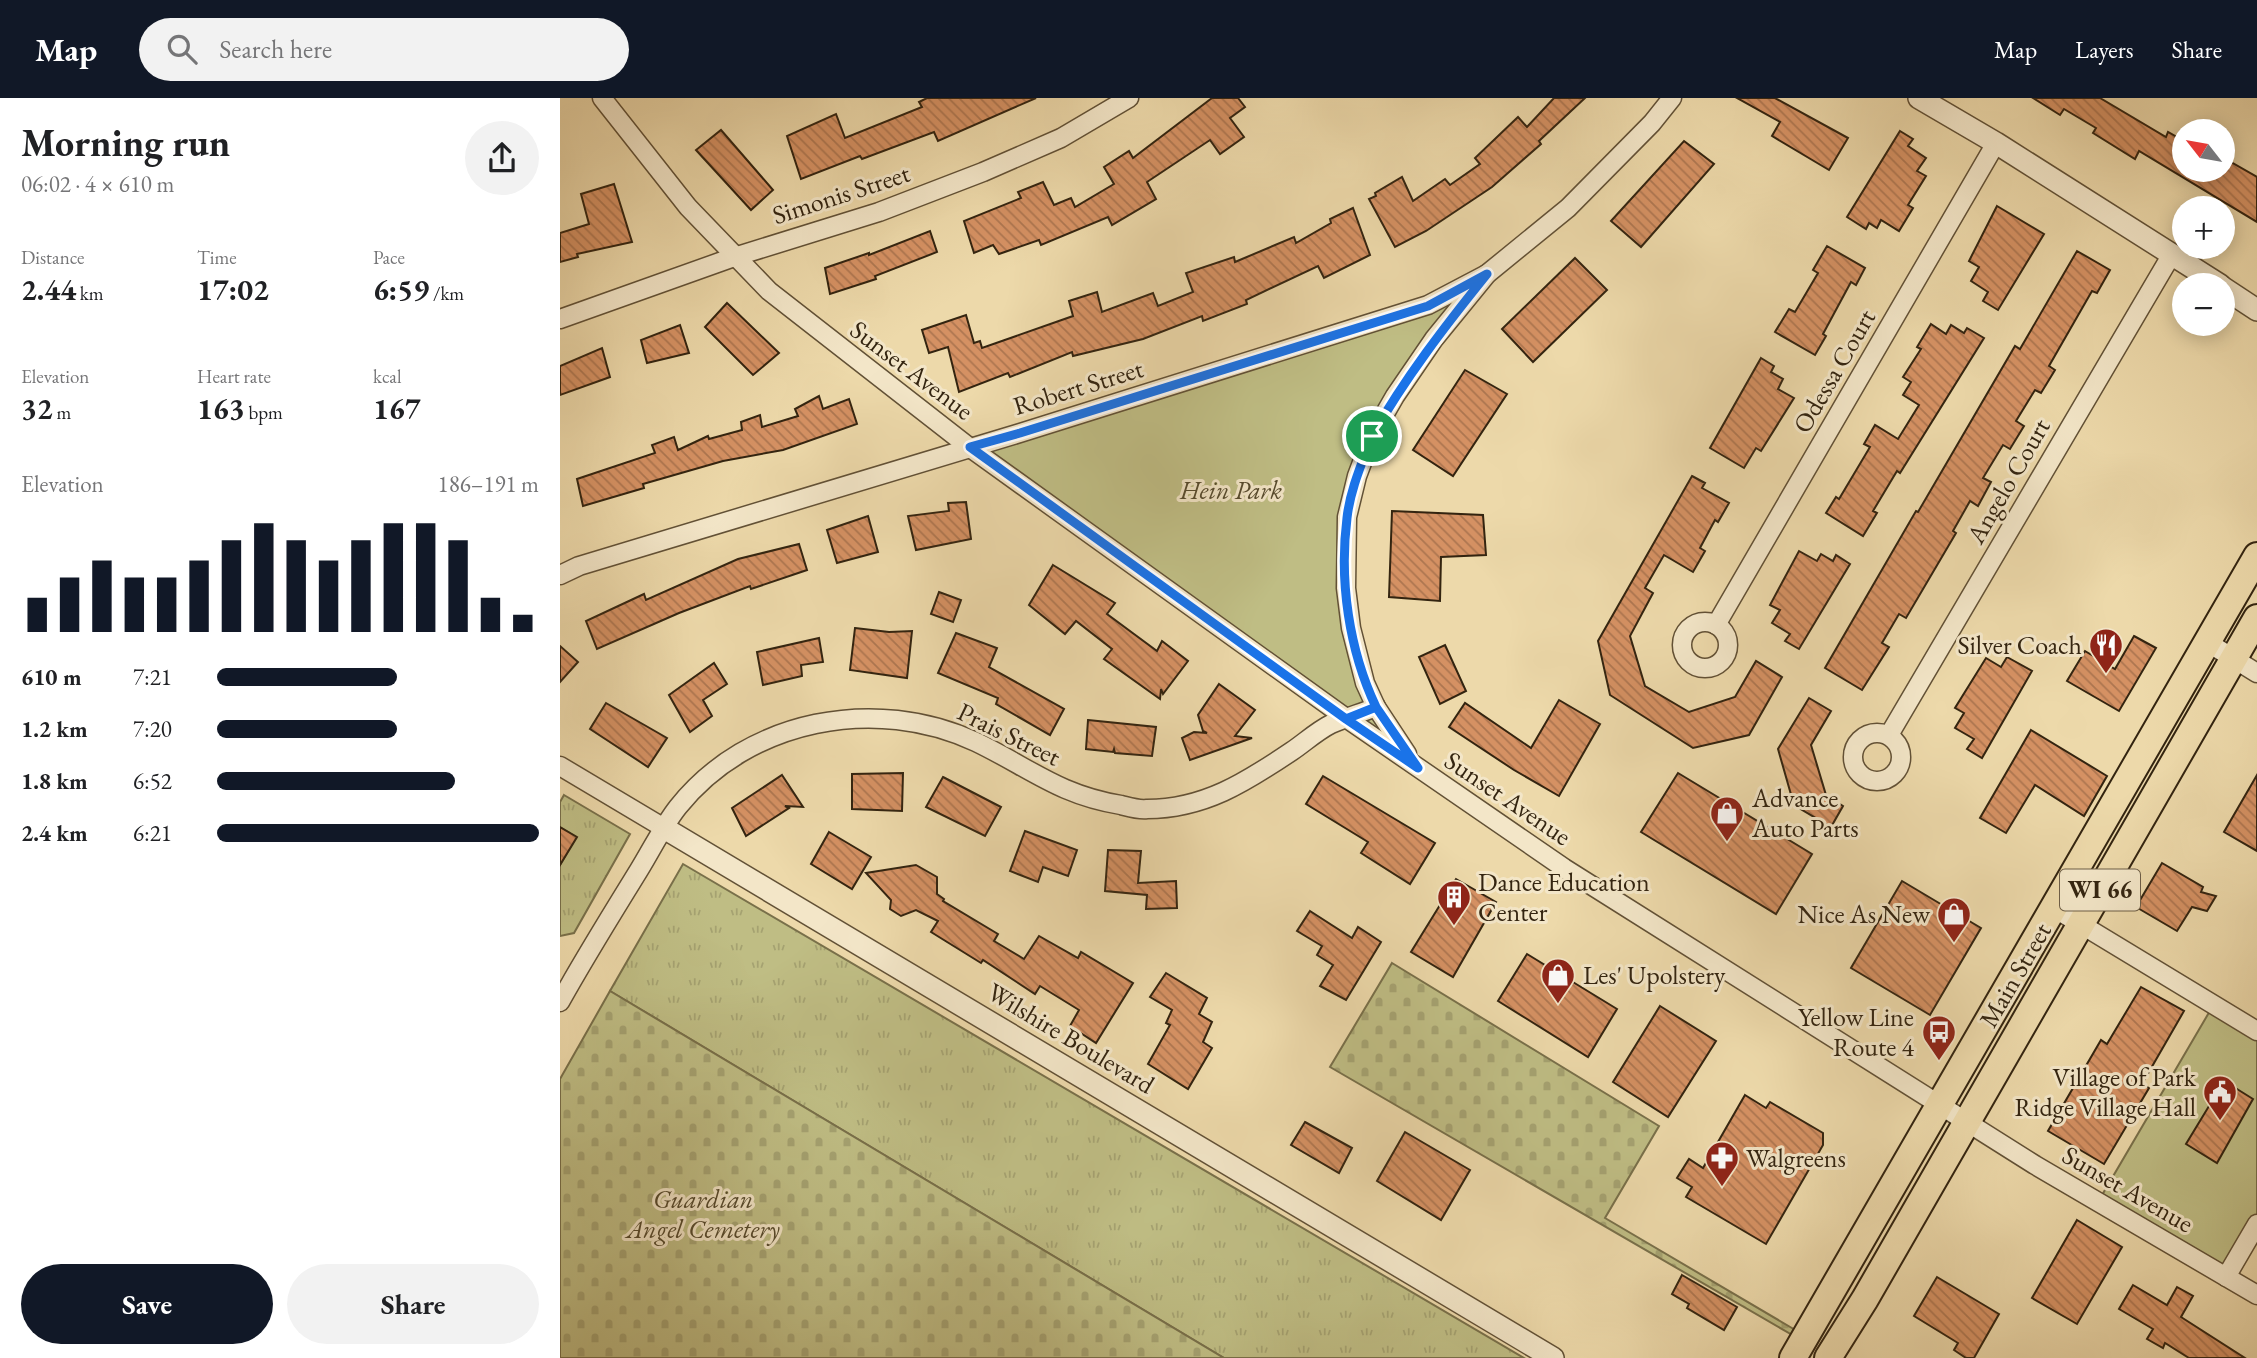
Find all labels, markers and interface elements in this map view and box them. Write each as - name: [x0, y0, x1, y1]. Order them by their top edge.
- search box: [139, 18, 629, 81]
- text: Map: [35, 28, 97, 71]
- icon: search: [163, 30, 201, 68]
- text: Search here: [219, 32, 332, 66]
- text: Map: [1994, 34, 2037, 65]
- text: Layers: [2075, 34, 2134, 65]
- text: Share: [2172, 34, 2222, 65]
- text: Morning run: [21, 118, 230, 167]
- north arrow: [2172, 119, 2235, 182]
- map controls: [2172, 119, 2235, 336]
- button: share: [465, 121, 539, 195]
- street label: Simonis Street: [768, 156, 914, 232]
- text: 06:02 · 4 × 610 m: [21, 169, 174, 199]
- button: +: [2172, 196, 2235, 259]
- text: Distance: [21, 245, 84, 270]
- text: Time: [197, 245, 237, 270]
- text: Pace: [373, 245, 405, 270]
- text: 2.44: [21, 270, 76, 309]
- text: 17:02: [197, 270, 269, 309]
- text: 6:59: [373, 270, 429, 309]
- button: −: [2172, 273, 2235, 336]
- text: km: [76, 281, 104, 306]
- text: /km: [429, 281, 464, 306]
- street label: Odessa Court: [1785, 303, 1883, 439]
- street label: Sunset Avenue: [843, 312, 981, 428]
- street label: Robert Street: [1009, 351, 1147, 423]
- text: Elevation: [21, 364, 89, 389]
- text: Heart rate: [197, 364, 271, 389]
- text: kcal: [373, 364, 402, 389]
- text: 32: [21, 389, 53, 428]
- text: 163: [197, 389, 245, 428]
- text: 167: [373, 389, 421, 428]
- text: m: [53, 400, 71, 425]
- text: bpm: [245, 400, 283, 425]
- pin: [1342, 406, 1402, 466]
- street label: Angelo Court: [1958, 412, 2058, 551]
- icon: arrive: [1353, 417, 1391, 455]
- text: Elevation: [21, 469, 104, 499]
- text: 186–191 m: [438, 469, 539, 499]
- park label: Hein Park: [1179, 473, 1282, 507]
- restaurant icon: Silver Coach: [2087, 626, 2125, 675]
- place label: Silver Coach: [1957, 628, 2082, 662]
- text: 610 m: [21, 662, 82, 692]
- text: 7:21: [133, 662, 172, 692]
- street label: Prais Street: [952, 694, 1066, 774]
- text: 1.2 km: [21, 714, 88, 744]
- text: 7:20: [133, 714, 172, 744]
- street label: Sunset Avenue: [1438, 743, 1578, 853]
- text: 1.8 km: [21, 766, 88, 796]
- text: 6:52: [133, 766, 172, 796]
- place label: Advance Auto Parts: [1751, 781, 1859, 845]
- shop icon: Advance Auto Parts: [1708, 794, 1746, 843]
- text: 2.4 km: [21, 818, 88, 848]
- text: 6:21: [133, 818, 172, 848]
- place label: Dance Education Center: [1478, 865, 1650, 929]
- road number: WI 66: [2060, 870, 2140, 910]
- building icon: Dance Education Center: [1435, 878, 1473, 927]
- shop icon: Nice As New: [1935, 895, 1973, 944]
- place label: Nice As New: [1798, 897, 1930, 931]
- street label: Main Street: [1971, 916, 2059, 1034]
- shop icon: Les' Upolstery: [1539, 956, 1577, 1005]
- place label: Les' Upolstery: [1583, 958, 1726, 992]
- street label: Wilshire Boulevard: [981, 975, 1162, 1102]
- place label: Yellow Line Route 4: [1798, 1000, 1915, 1064]
- bus stop icon: Yellow Line Route 4: [1920, 1013, 1958, 1062]
- place label: Village of Park Ridge Village Hall: [2015, 1060, 2197, 1124]
- public building icon: Village of Park Ridge Village Hall: [2201, 1073, 2239, 1122]
- street label: Sunset Avenue: [2056, 1138, 2200, 1240]
- pharmacy icon: Walgreens: [1703, 1139, 1741, 1188]
- place label: Walgreens: [1746, 1141, 1846, 1175]
- park label: Guardian Angel Cemetery: [624, 1182, 780, 1246]
- button: Save: [21, 1264, 273, 1344]
- button: Share: [287, 1264, 539, 1344]

